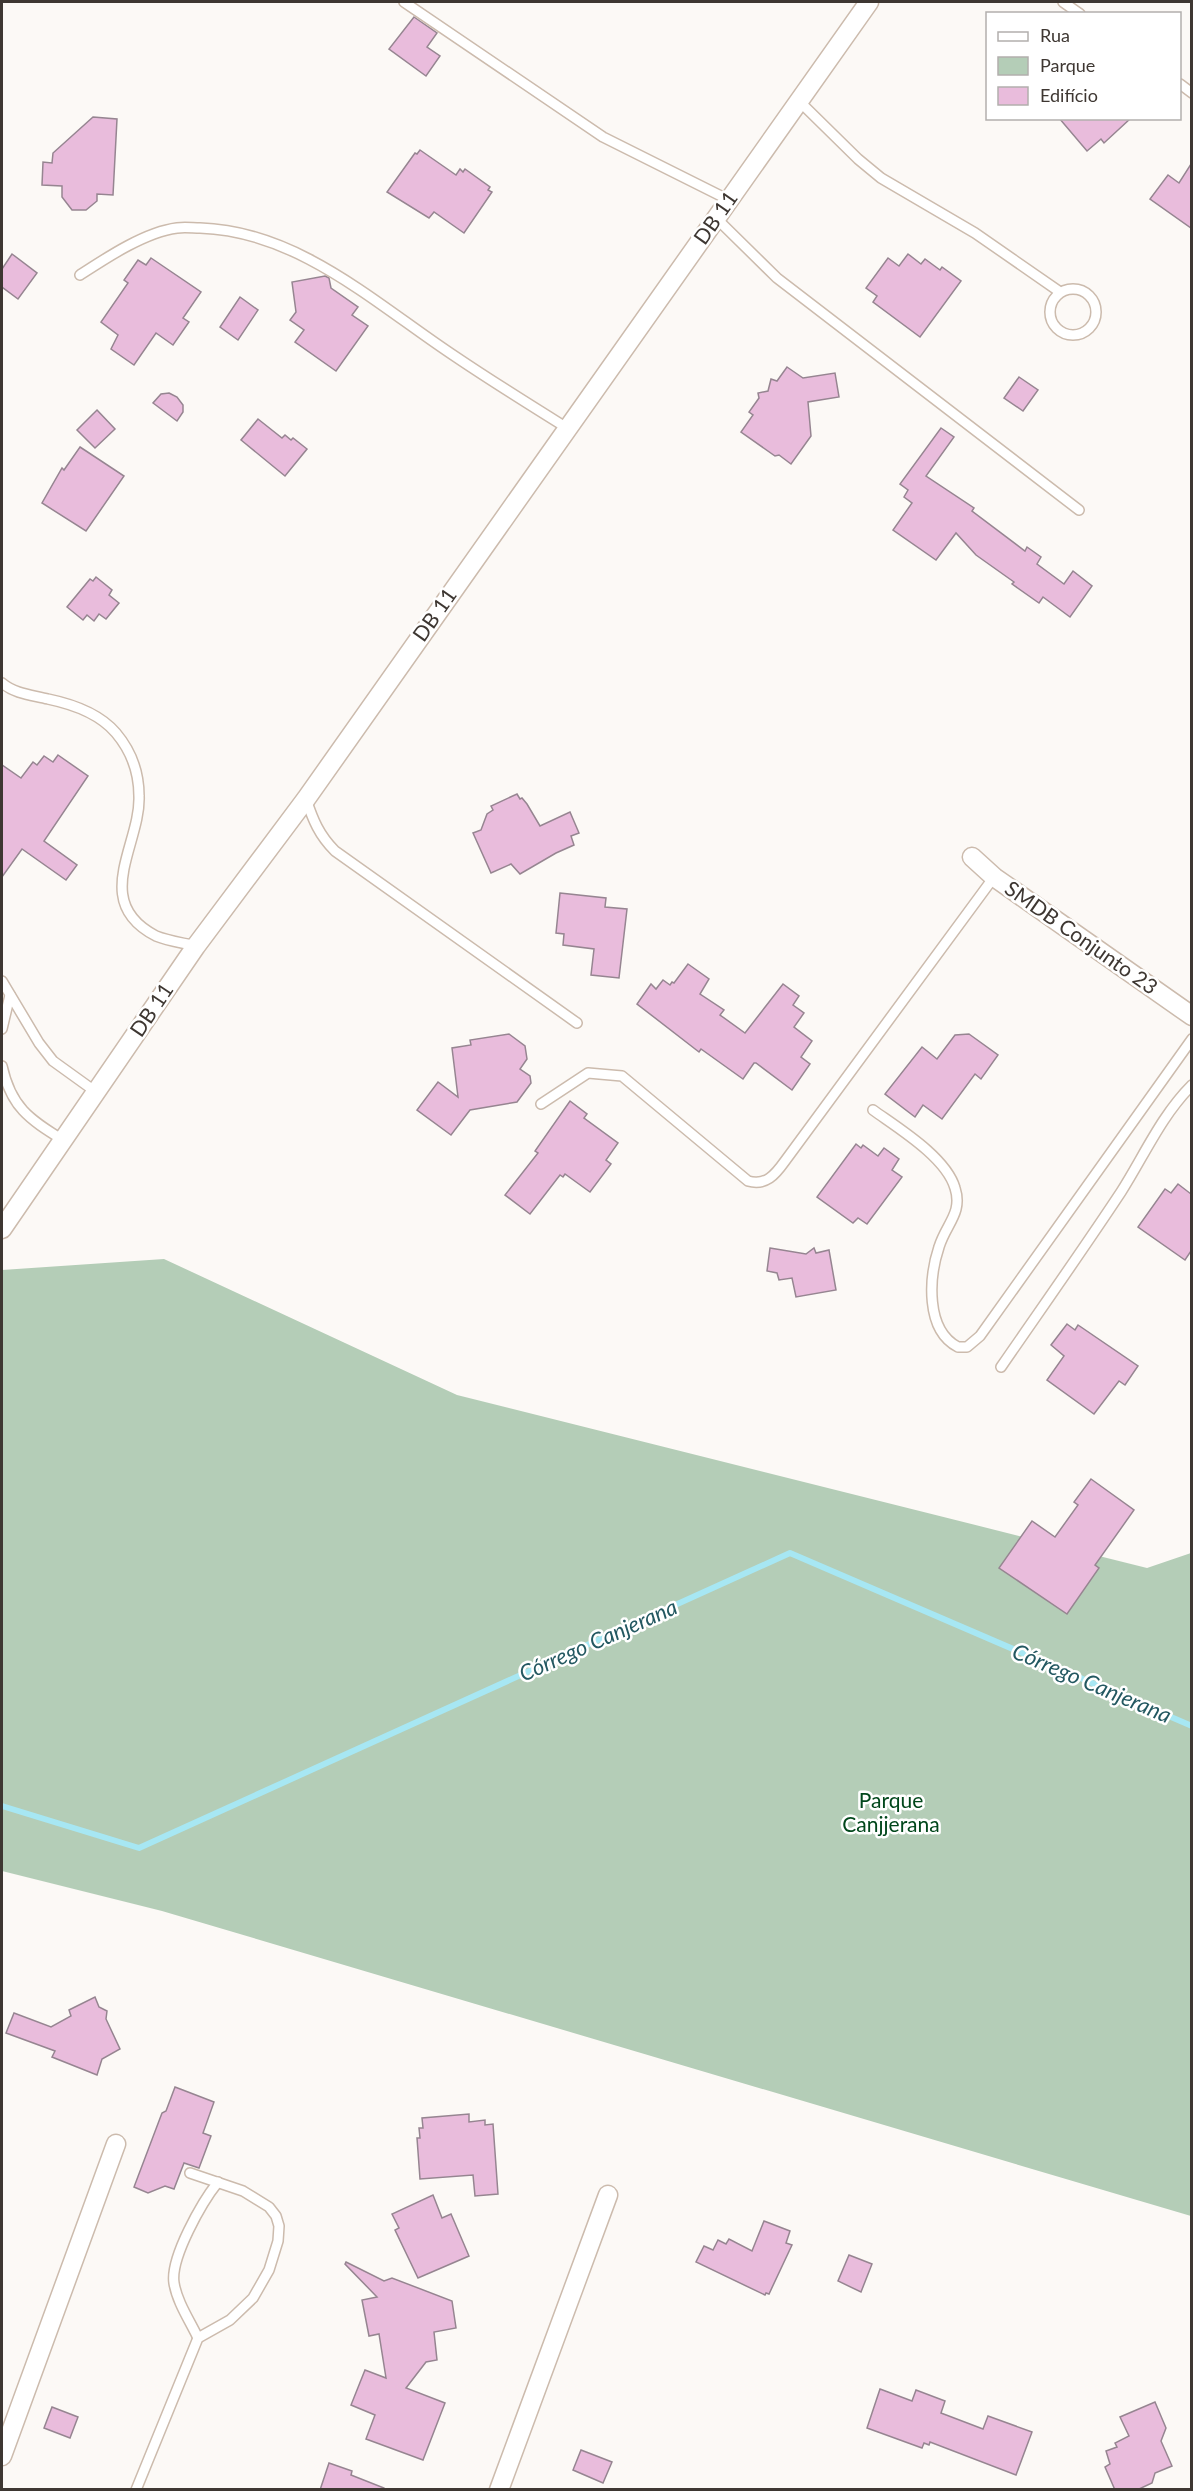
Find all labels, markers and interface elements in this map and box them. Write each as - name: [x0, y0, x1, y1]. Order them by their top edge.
- legend: [986, 12, 1181, 120]
- text: Rua: [1040, 24, 1070, 46]
- text: Parque: [1040, 54, 1095, 76]
- text: Edifício: [1040, 84, 1098, 106]
- street label: DB 11: [688, 186, 742, 249]
- street label: DB 11: [407, 583, 461, 646]
- street label: SMDB Conjunto 23: [1001, 875, 1163, 999]
- street label: DB 11: [124, 978, 178, 1041]
- water label: Córrego Canjerana: [515, 1593, 681, 1686]
- water label: Córrego Canjerana: [1009, 1637, 1176, 1728]
- park label: Parque Canjjerana: [842, 1787, 940, 1836]

